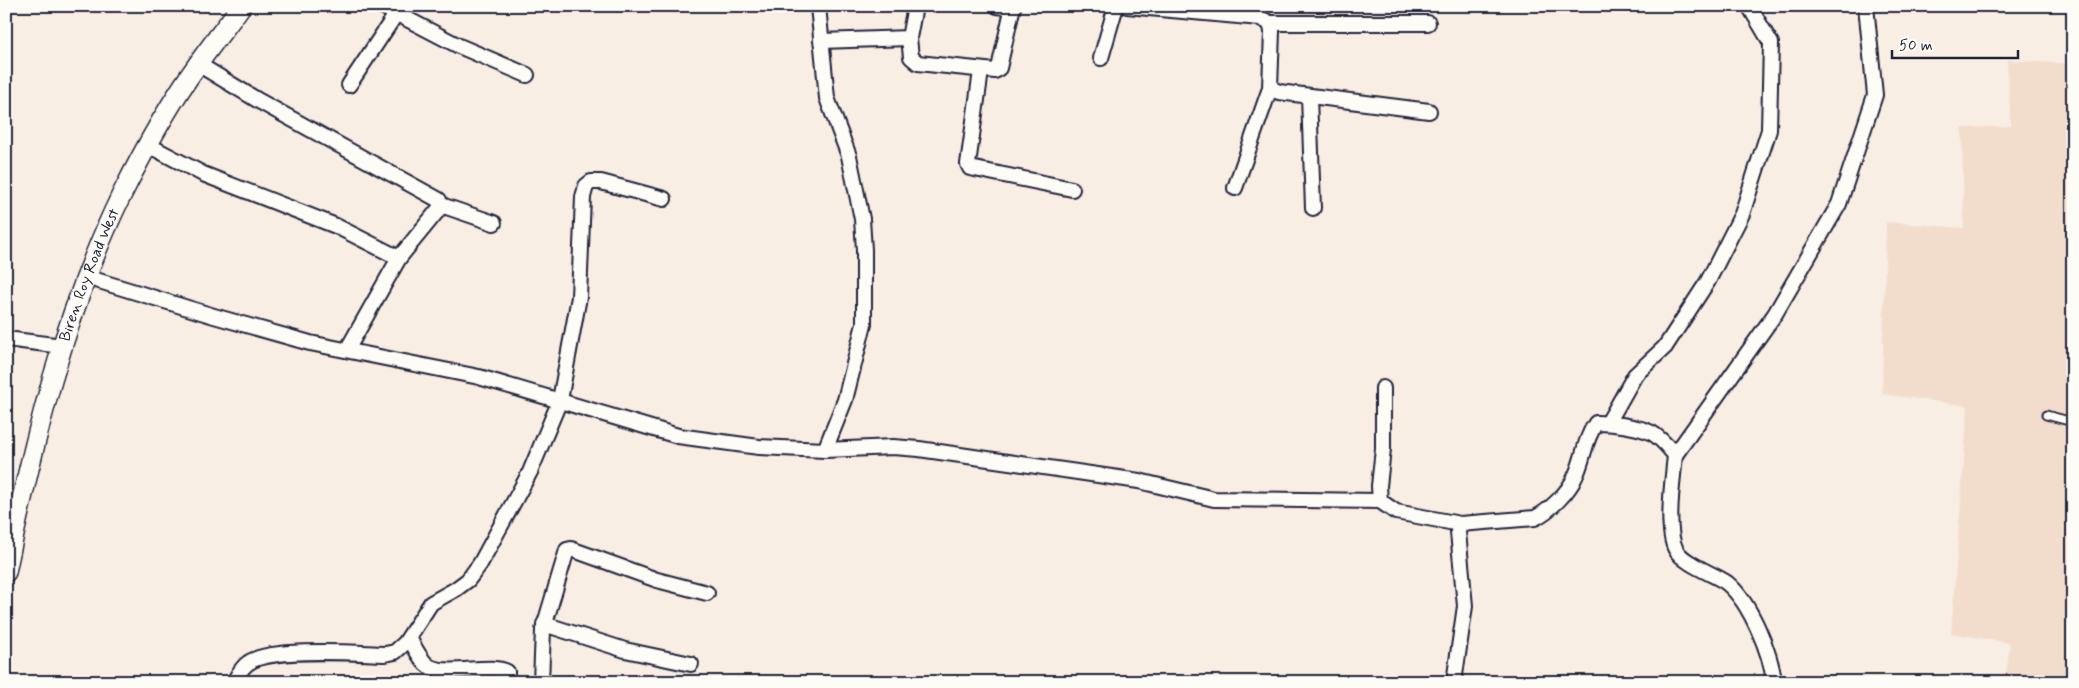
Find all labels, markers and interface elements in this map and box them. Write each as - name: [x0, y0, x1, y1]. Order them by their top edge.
- scale bar: [1892, 28, 2018, 60]
- text: 50 m: [1899, 36, 1933, 56]
- street label: Biren Roy Road West: [54, 205, 124, 344]

